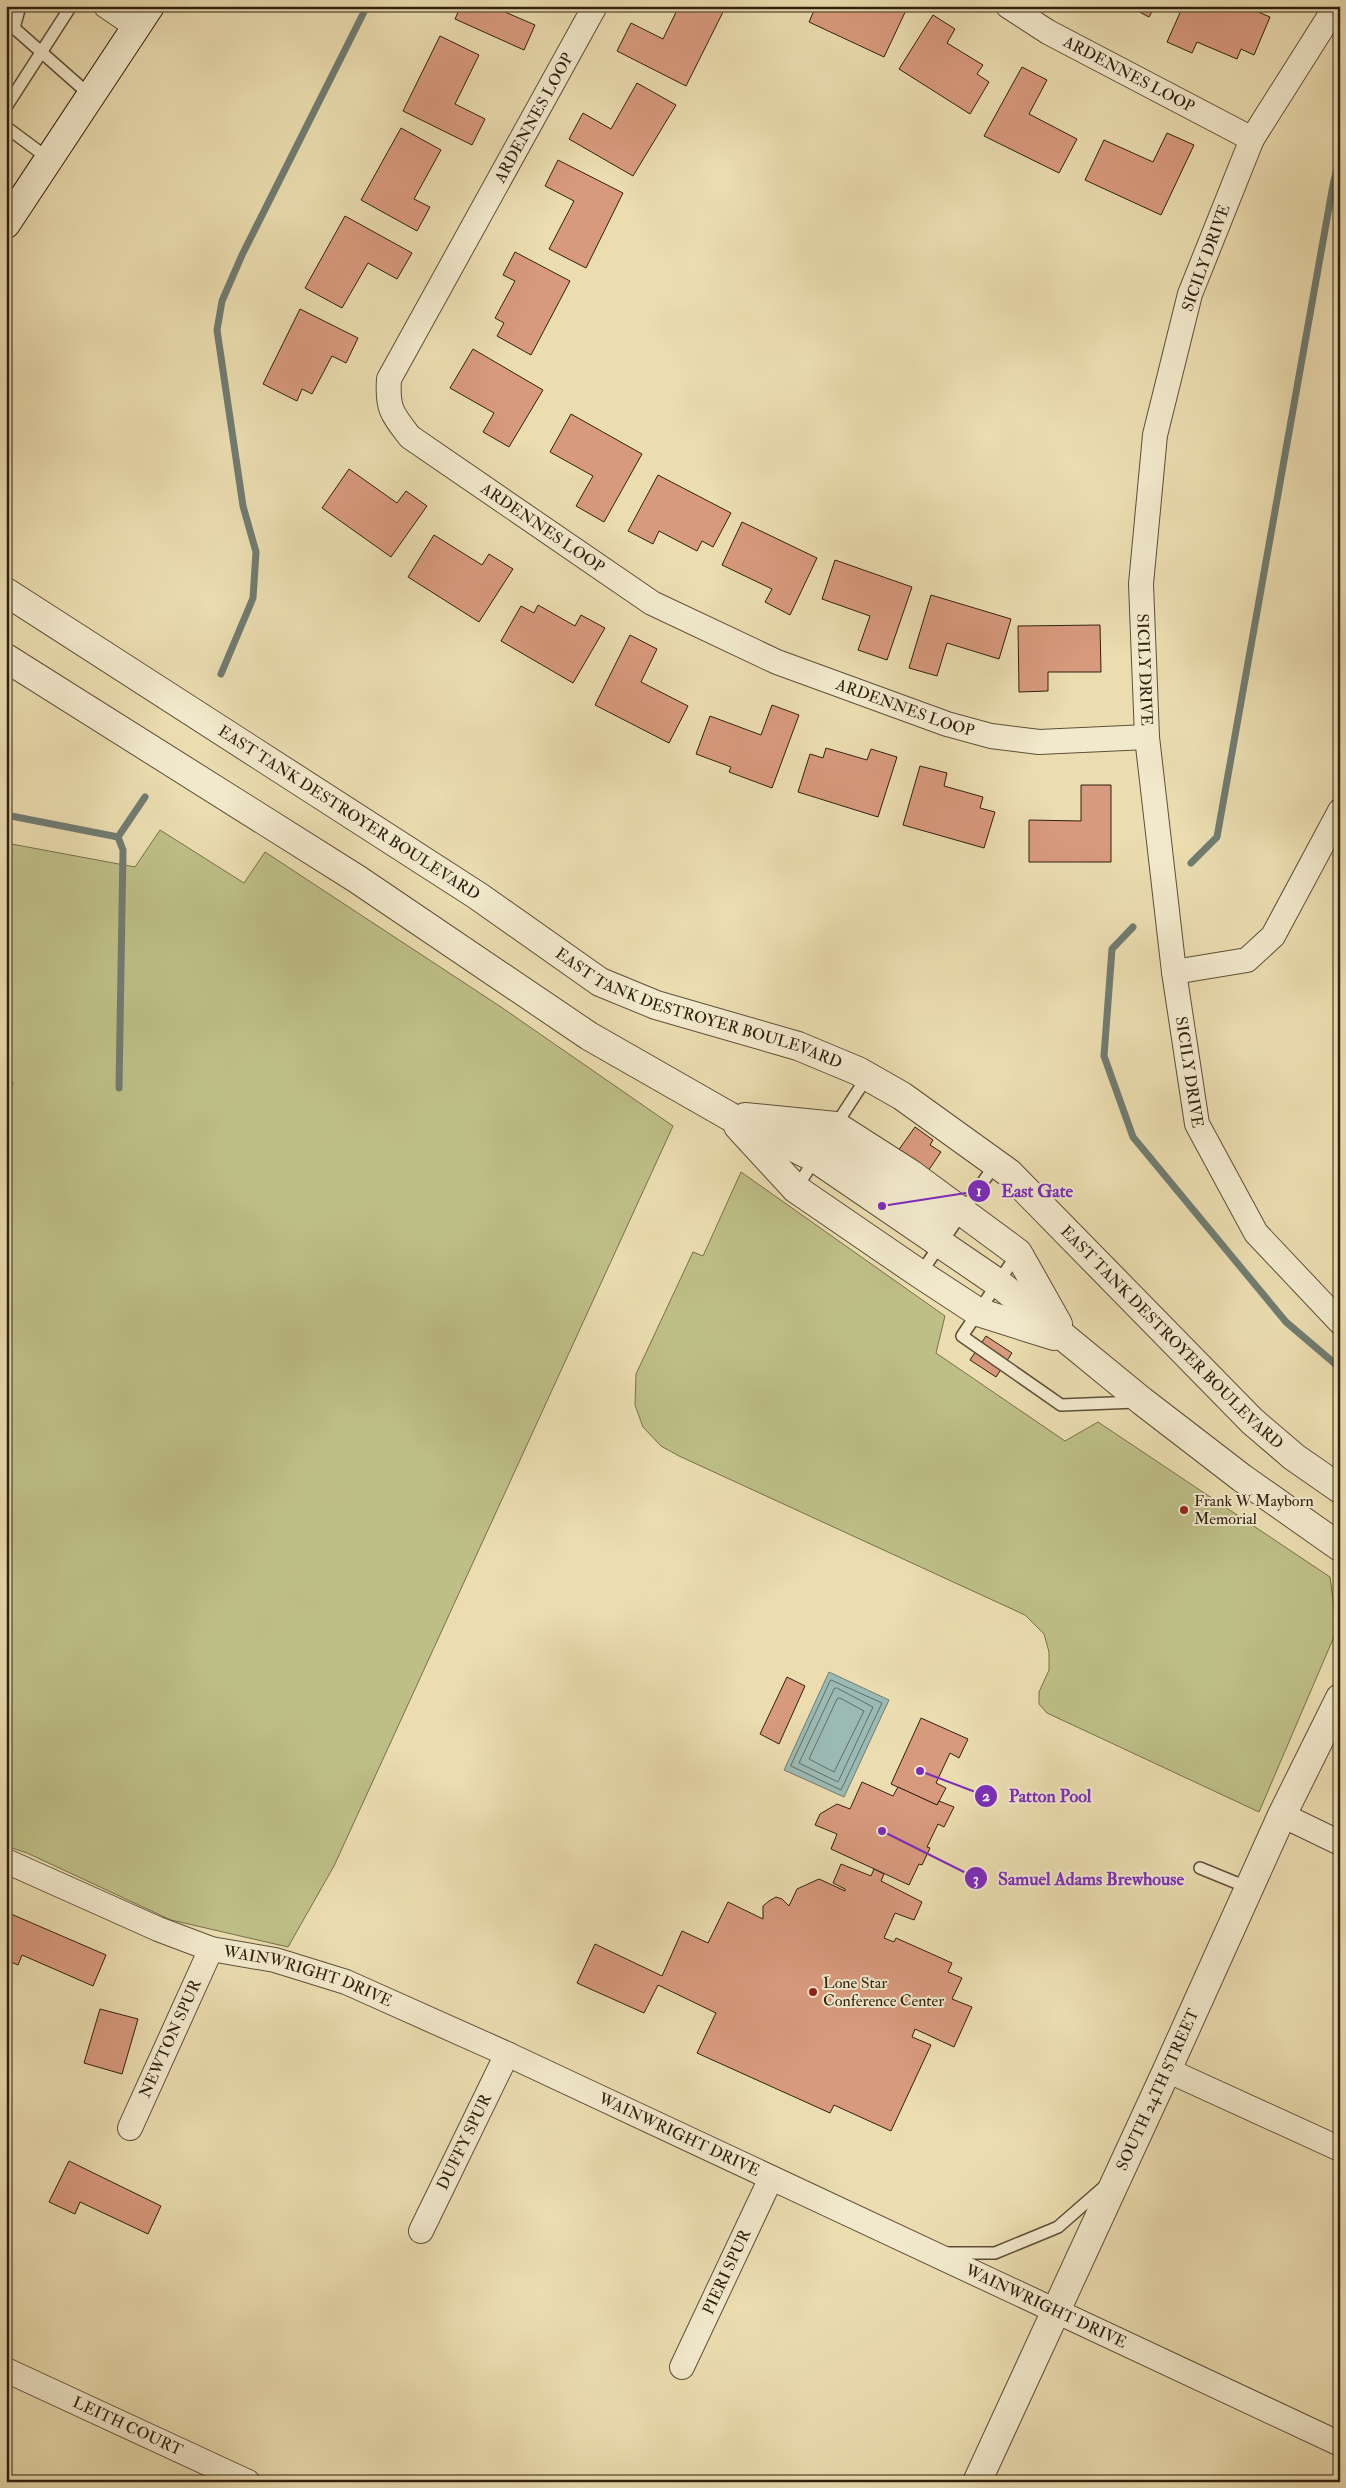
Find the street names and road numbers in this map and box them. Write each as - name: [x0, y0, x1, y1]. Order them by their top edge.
- street label: ARDENNES LOOP: [1059, 31, 1198, 117]
- street label: ARDENNES LOOP: [490, 50, 578, 187]
- street label: SICILY DRIVE: [1177, 202, 1235, 314]
- street label: ARDENNES LOOP: [476, 478, 608, 577]
- street label: SICILY DRIVE: [1132, 613, 1157, 726]
- street label: ARDENNES LOOP: [832, 674, 977, 741]
- street label: EAST TANK DESTROYER BOULEVARD: [214, 721, 484, 905]
- street label: EAST TANK DESTROYER BOULEVARD: [551, 944, 845, 1073]
- street label: SICILY DRIVE: [1171, 1015, 1207, 1129]
- street label: EAST TANK DESTROYER BOULEVARD: [1056, 1221, 1287, 1453]
- street label: WAINWRIGHT DRIVE: [221, 1941, 395, 2011]
- street label: NEWTON SPUR: [135, 1976, 206, 2101]
- street label: SOUTH 24TH STREET: [1112, 2005, 1203, 2174]
- street label: WAINWRIGHT DRIVE: [594, 2088, 763, 2181]
- street label: DUFFY SPUR: [433, 2090, 496, 2193]
- street label: PIERI SPUR: [698, 2226, 756, 2318]
- street label: WAINWRIGHT DRIVE: [961, 2260, 1130, 2353]
- street label: LEITH COURT: [69, 2392, 186, 2460]

